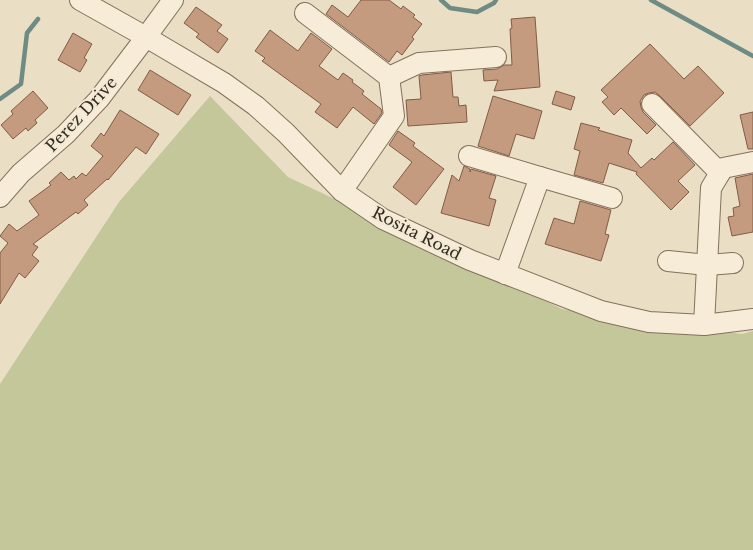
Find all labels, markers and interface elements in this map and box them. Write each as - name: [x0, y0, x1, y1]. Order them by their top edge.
- street label: Perez Drive: [41, 72, 121, 156]
- street label: Rosita Road: [369, 202, 465, 264]

